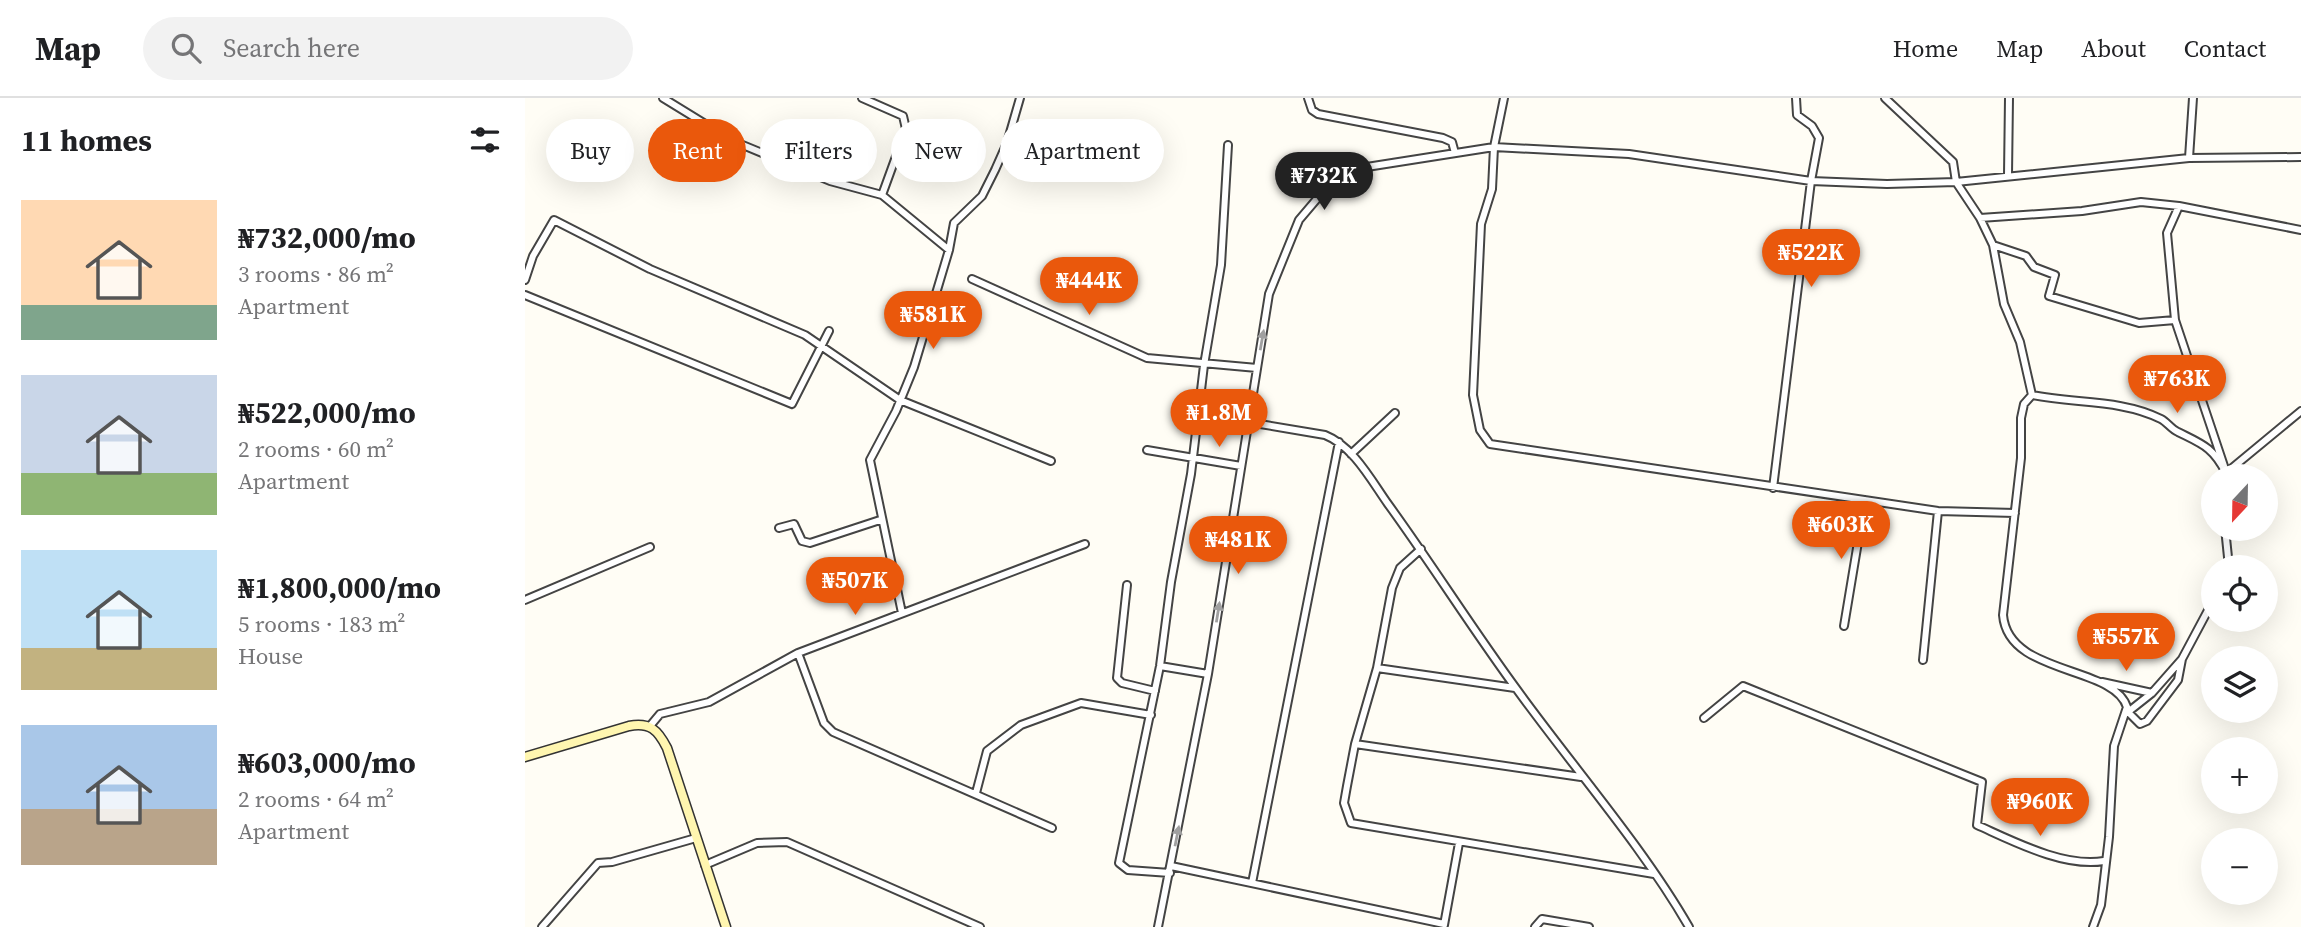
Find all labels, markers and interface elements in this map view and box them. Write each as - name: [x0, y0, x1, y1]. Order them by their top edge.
- search box: [143, 17, 633, 80]
- text: Map: [35, 26, 101, 71]
- icon: search: [167, 29, 205, 67]
- text: Search here: [223, 30, 360, 66]
- text: Home: [1893, 32, 1958, 65]
- text: Map: [1996, 32, 2043, 65]
- text: About: [2081, 32, 2146, 65]
- text: Contact: [2184, 32, 2266, 65]
- chip: Buy: [546, 119, 634, 182]
- chip: Rent: [648, 119, 746, 182]
- chip: Filters: [760, 119, 877, 182]
- chip: New: [891, 119, 986, 182]
- chip: Apartment: [1000, 119, 1164, 182]
- text: 11 homes: [21, 120, 152, 161]
- icon: filters: [466, 121, 504, 159]
- pin: ₦732K: [1275, 152, 1373, 212]
- text: ₦732K: [1291, 159, 1357, 191]
- text: ₦732,000/mo: [238, 217, 416, 258]
- icon: home: [77, 228, 161, 312]
- pin: ₦522K: [1762, 230, 1860, 289]
- text: ₦522K: [1778, 236, 1844, 268]
- text: 3 rooms · 86 m²: [238, 258, 394, 290]
- pin: ₦444K: [1040, 258, 1138, 317]
- text: ₦444K: [1056, 264, 1122, 296]
- text: Apartment: [238, 290, 349, 322]
- pin: ₦581K: [884, 292, 982, 351]
- text: ₦581K: [900, 298, 966, 330]
- one-way arrow: [1257, 328, 1268, 350]
- pin: ₦763K: [2128, 356, 2226, 415]
- text: ₦763K: [2144, 362, 2210, 394]
- pin: ₦1.8M: [1170, 390, 1268, 449]
- text: ₦522,000/mo: [238, 392, 416, 433]
- text: ₦1.8M: [1187, 396, 1251, 428]
- icon: home: [77, 403, 161, 487]
- text: 2 rooms · 60 m²: [238, 433, 394, 465]
- north arrow: [2201, 464, 2279, 541]
- map controls: [2201, 464, 2278, 905]
- text: Apartment: [238, 465, 349, 497]
- pin: ₦603K: [1792, 502, 1890, 561]
- text: ₦603K: [1808, 508, 1874, 540]
- pin: ₦481K: [1189, 517, 1287, 576]
- text: ₦481K: [1205, 523, 1271, 555]
- button: locate: [2201, 555, 2278, 632]
- pin: ₦507K: [806, 558, 904, 617]
- text: ₦507K: [822, 564, 888, 596]
- text: ₦1,800,000/mo: [238, 567, 441, 608]
- icon: home: [77, 578, 161, 662]
- one-way arrow: [1213, 601, 1224, 623]
- text: 5 rooms · 183 m²: [238, 608, 405, 640]
- pin: ₦557K: [2077, 614, 2175, 673]
- text: ₦557K: [2093, 620, 2159, 652]
- text: House: [238, 640, 303, 672]
- button: layers: [2201, 646, 2278, 723]
- button: +: [2201, 737, 2278, 814]
- text: ₦603,000/mo: [238, 742, 416, 783]
- icon: home: [77, 753, 161, 837]
- pin: ₦960K: [1991, 778, 2089, 838]
- text: 2 rooms · 64 m²: [238, 783, 394, 815]
- text: ₦960K: [2007, 785, 2073, 817]
- text: Apartment: [238, 815, 349, 847]
- one-way arrow: [1172, 825, 1183, 847]
- button: −: [2201, 828, 2278, 905]

